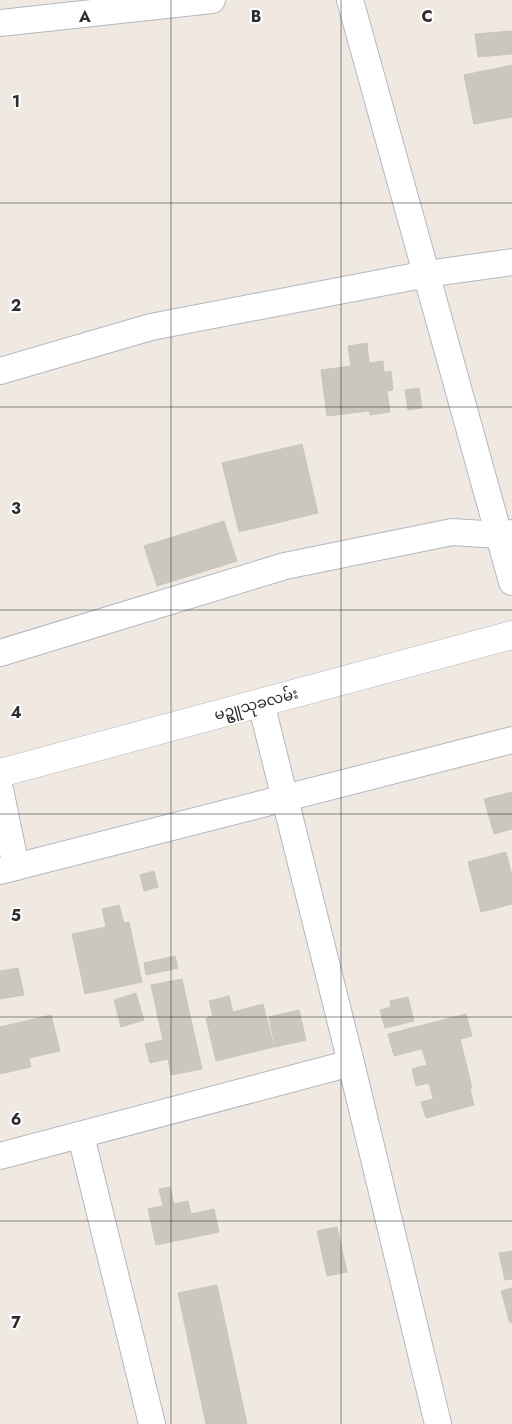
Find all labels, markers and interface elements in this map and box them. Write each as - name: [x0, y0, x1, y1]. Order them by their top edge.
- text: A: [78, 5, 91, 28]
- text: B: [251, 5, 261, 28]
- text: C: [421, 5, 433, 28]
- text: 1: [12, 90, 20, 113]
- text: 2: [11, 294, 21, 317]
- text: 3: [11, 497, 21, 520]
- street label: မဥ္ဇူသုခလမ်း: [211, 682, 301, 727]
- text: 4: [10, 701, 22, 724]
- text: 5: [11, 904, 21, 927]
- text: 6: [11, 1108, 21, 1131]
- text: 7: [11, 1311, 21, 1334]

